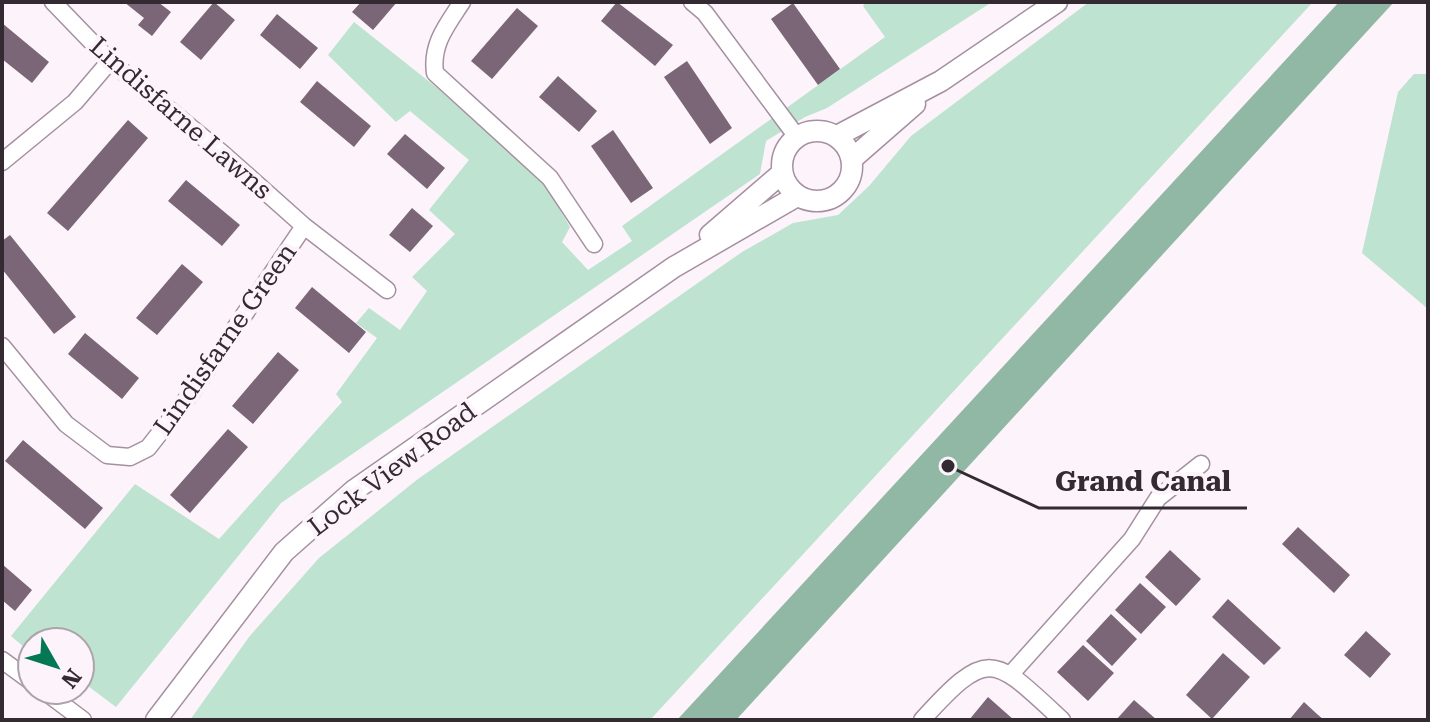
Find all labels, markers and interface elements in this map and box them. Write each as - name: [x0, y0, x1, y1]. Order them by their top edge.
- street label: Lindisfarne Lawns: [84, 31, 278, 205]
- street label: Lindisfarne Green: [148, 237, 302, 440]
- street label: Lock View Road: [302, 396, 482, 542]
- callout: Grand Canal: [1039, 456, 1247, 508]
- text: Grand Canal: [1055, 465, 1231, 498]
- north arrow: [16, 626, 96, 706]
- text: N: [56, 664, 86, 693]

